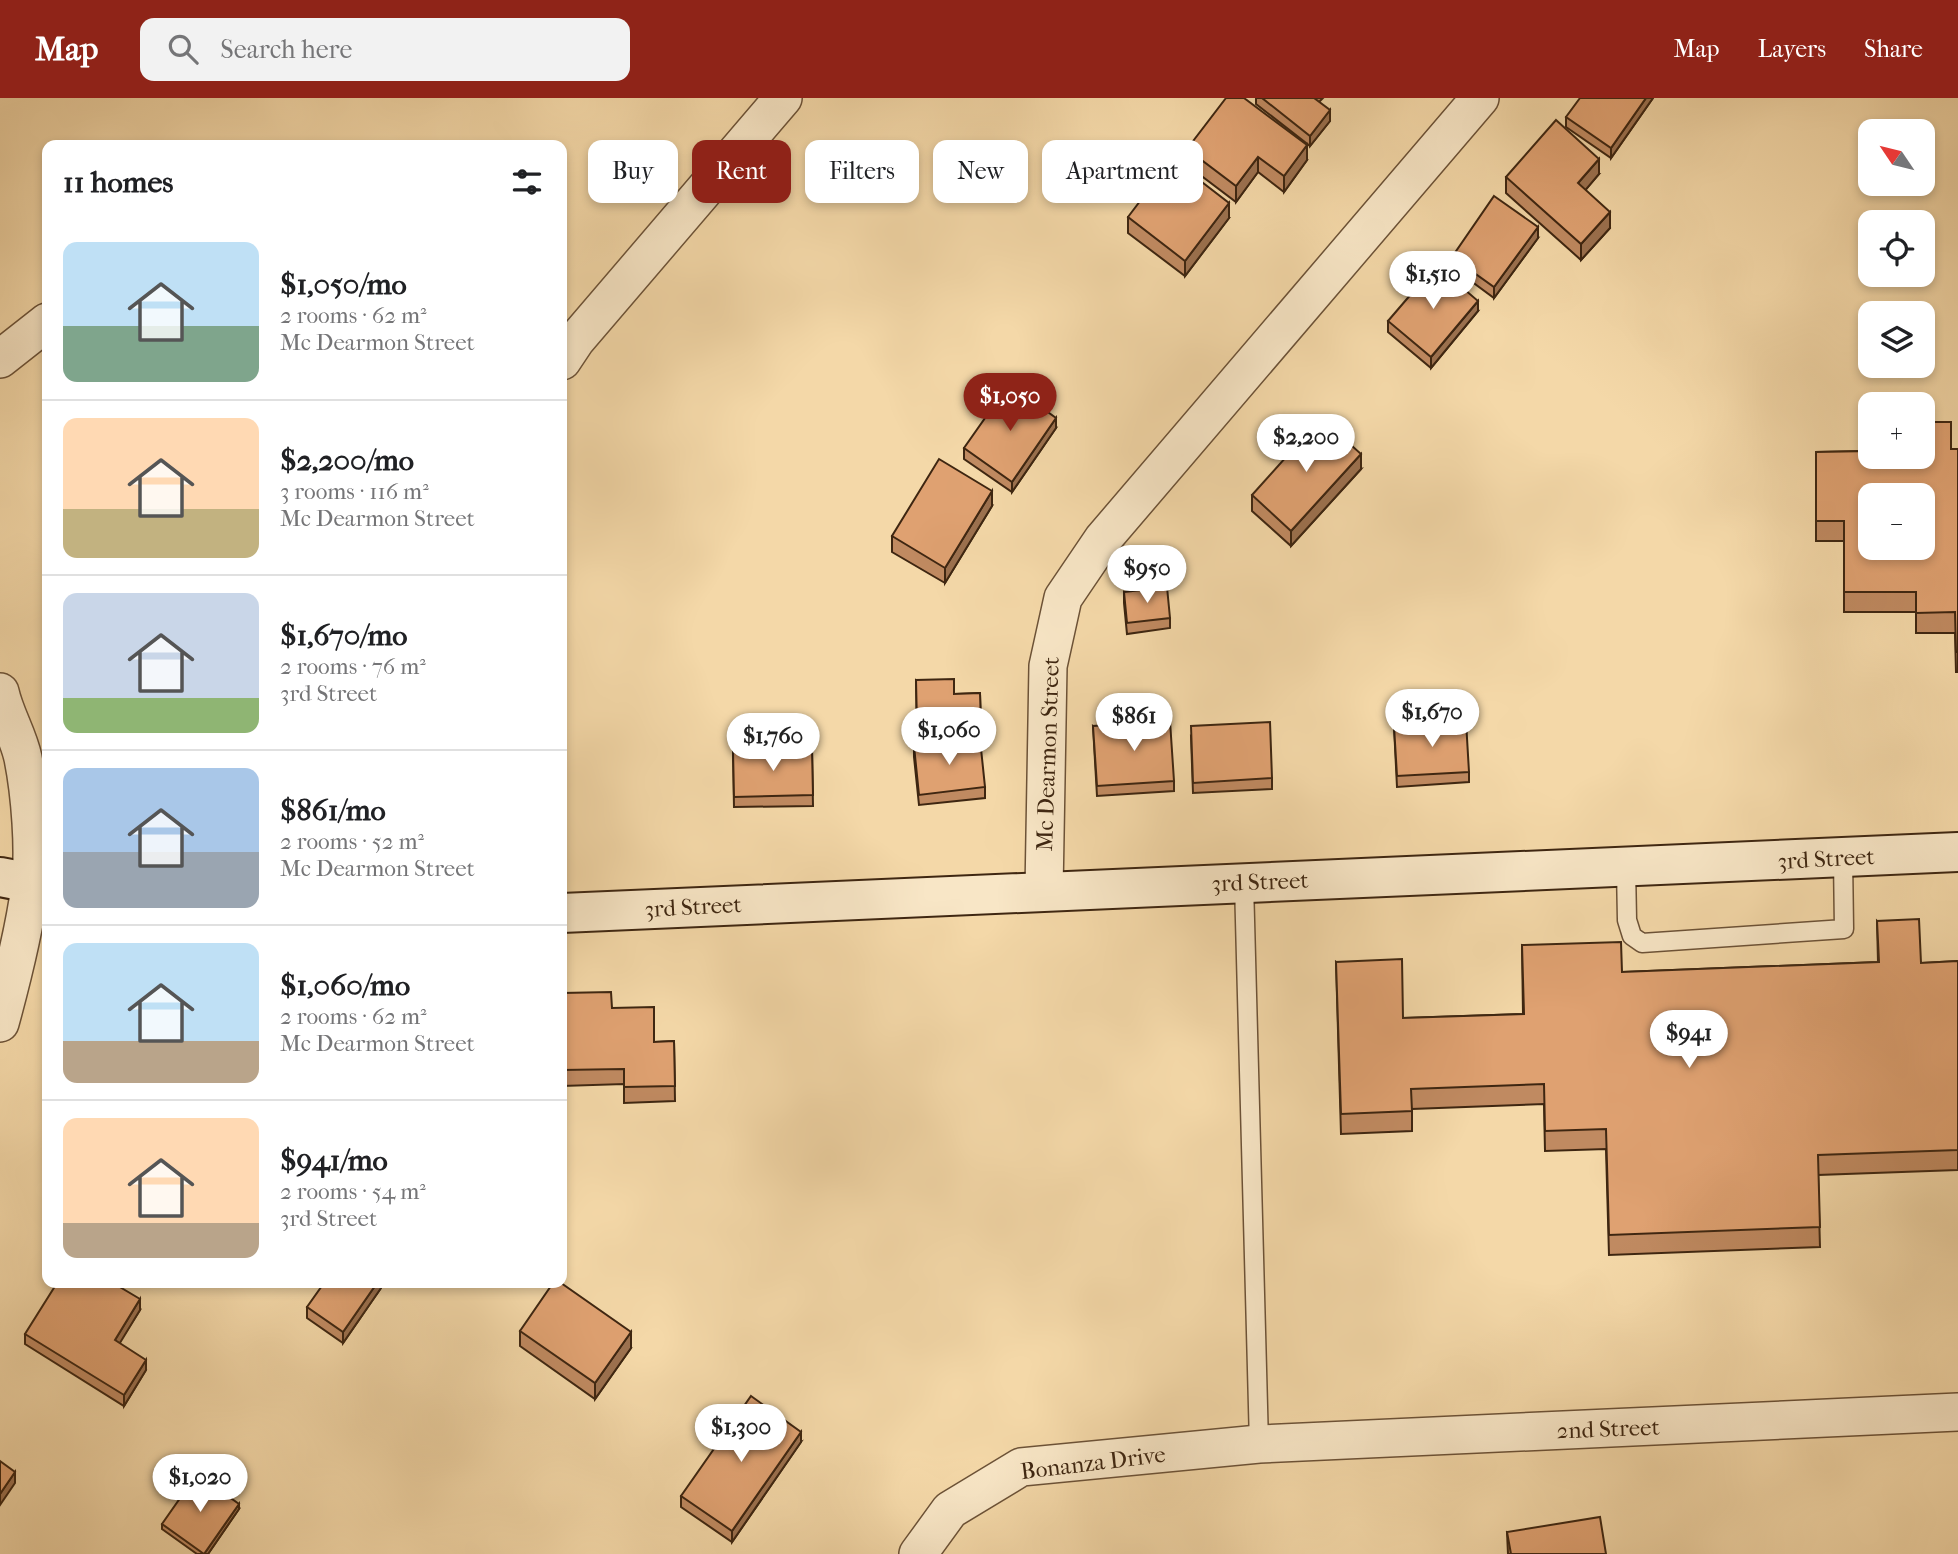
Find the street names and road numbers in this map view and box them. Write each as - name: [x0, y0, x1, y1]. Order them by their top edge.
- street label: Mc Dearmon Street: [1031, 656, 1065, 852]
- street label: 3rd Street: [1777, 843, 1875, 875]
- street label: 3rd Street: [1211, 867, 1309, 897]
- street label: 3rd Street: [644, 891, 742, 923]
- street label: 2nd Street: [1556, 1414, 1660, 1444]
- street label: Bonanza Drive: [1019, 1441, 1167, 1485]

